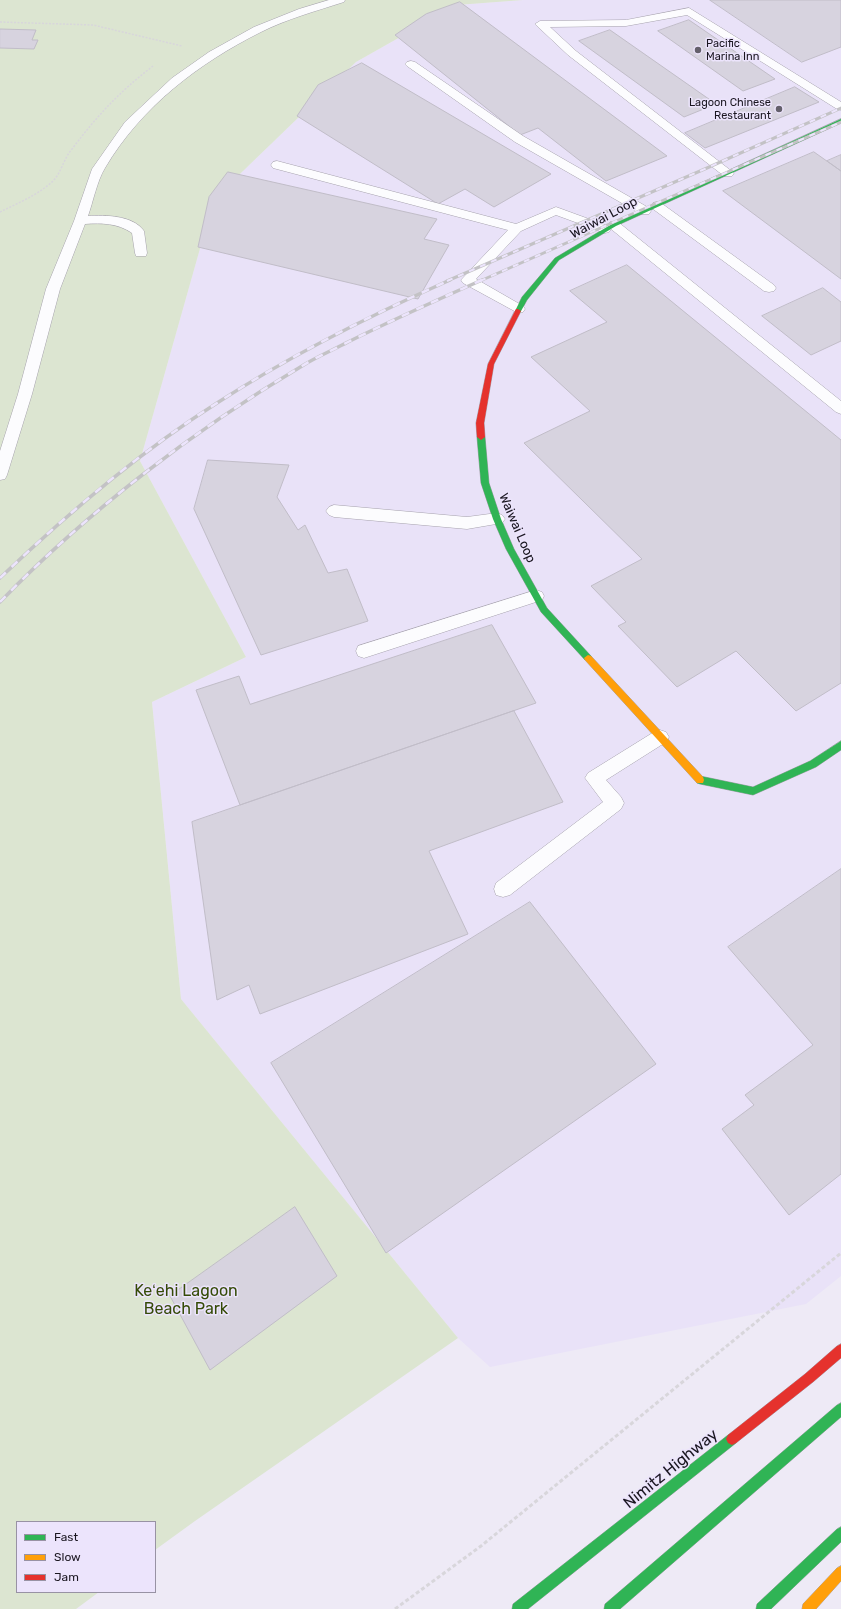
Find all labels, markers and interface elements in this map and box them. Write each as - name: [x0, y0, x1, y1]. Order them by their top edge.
- place label: Pacific Marina Inn: [706, 37, 759, 63]
- marker: Pacific Marina Inn: [693, 45, 703, 55]
- place label: Lagoon Chinese Restaurant: [689, 96, 771, 122]
- marker: Lagoon Chinese Restaurant: [774, 104, 784, 114]
- street label: Waiwai Loop: [568, 194, 640, 242]
- street label: Waiwai Loop: [495, 491, 539, 565]
- park label: Keʻehi Lagoon Beach Park: [134, 1281, 238, 1319]
- street label: Nimitz Highway: [620, 1425, 722, 1513]
- legend: [16, 1521, 156, 1593]
- text: Fast: [54, 1530, 78, 1544]
- text: Slow: [54, 1550, 81, 1564]
- text: Jam: [54, 1570, 79, 1584]

